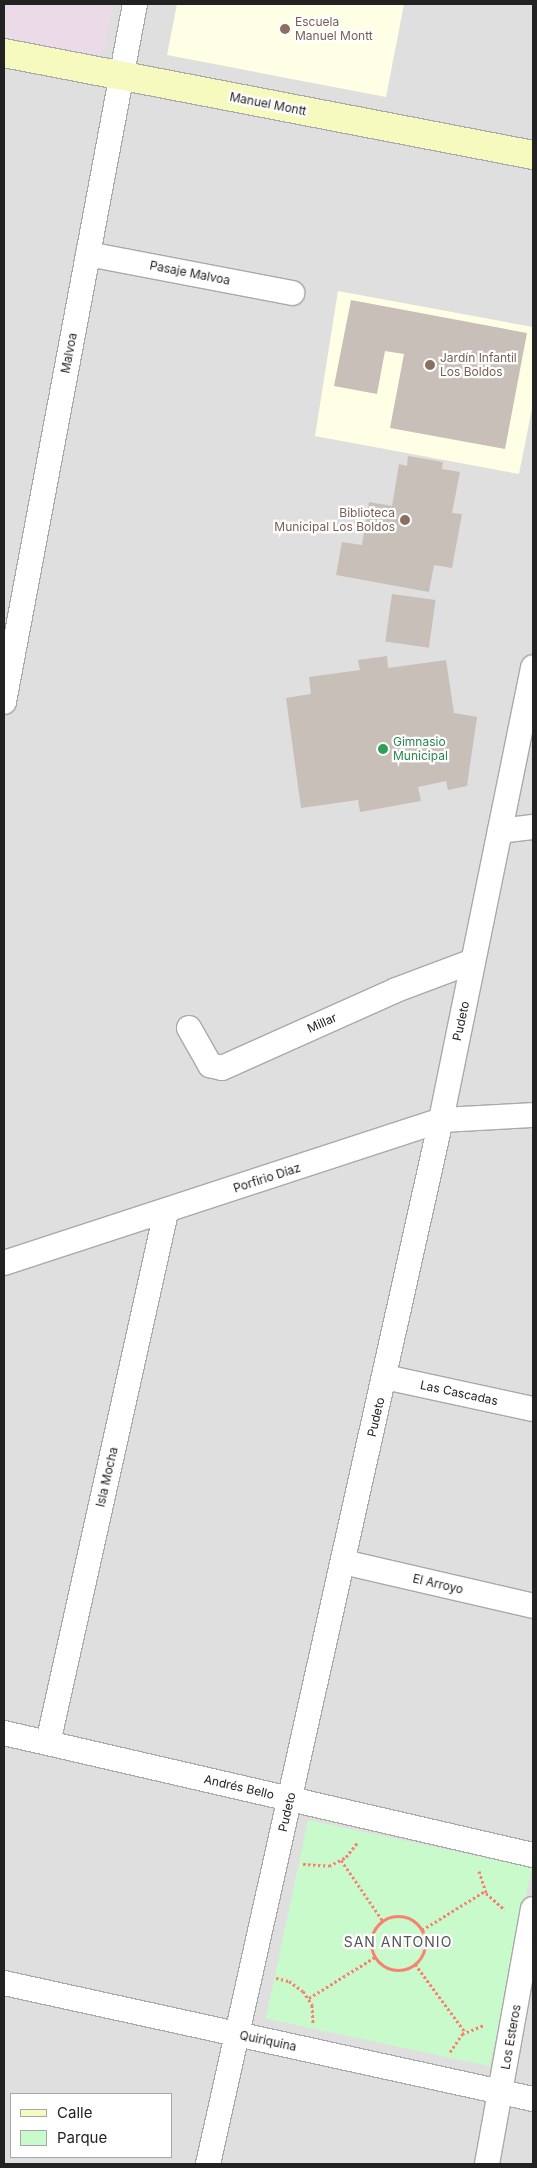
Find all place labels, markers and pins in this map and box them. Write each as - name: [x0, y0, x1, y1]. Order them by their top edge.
- place label: Escuela Manuel Montt: [295, 15, 373, 43]
- marker: Escuela Manuel Montt: [279, 23, 291, 35]
- place label: Jardín Infantil Los Boldos: [440, 351, 517, 379]
- marker: Jardín Infantil Los Boldos: [424, 359, 436, 371]
- place label: Biblioteca Municipal Los Boldos: [274, 506, 395, 534]
- marker: Biblioteca Municipal Los Boldos: [399, 514, 411, 526]
- place label: Gimnasio Municipal: [393, 735, 448, 763]
- marker: Gimnasio Municipal: [377, 743, 389, 755]

